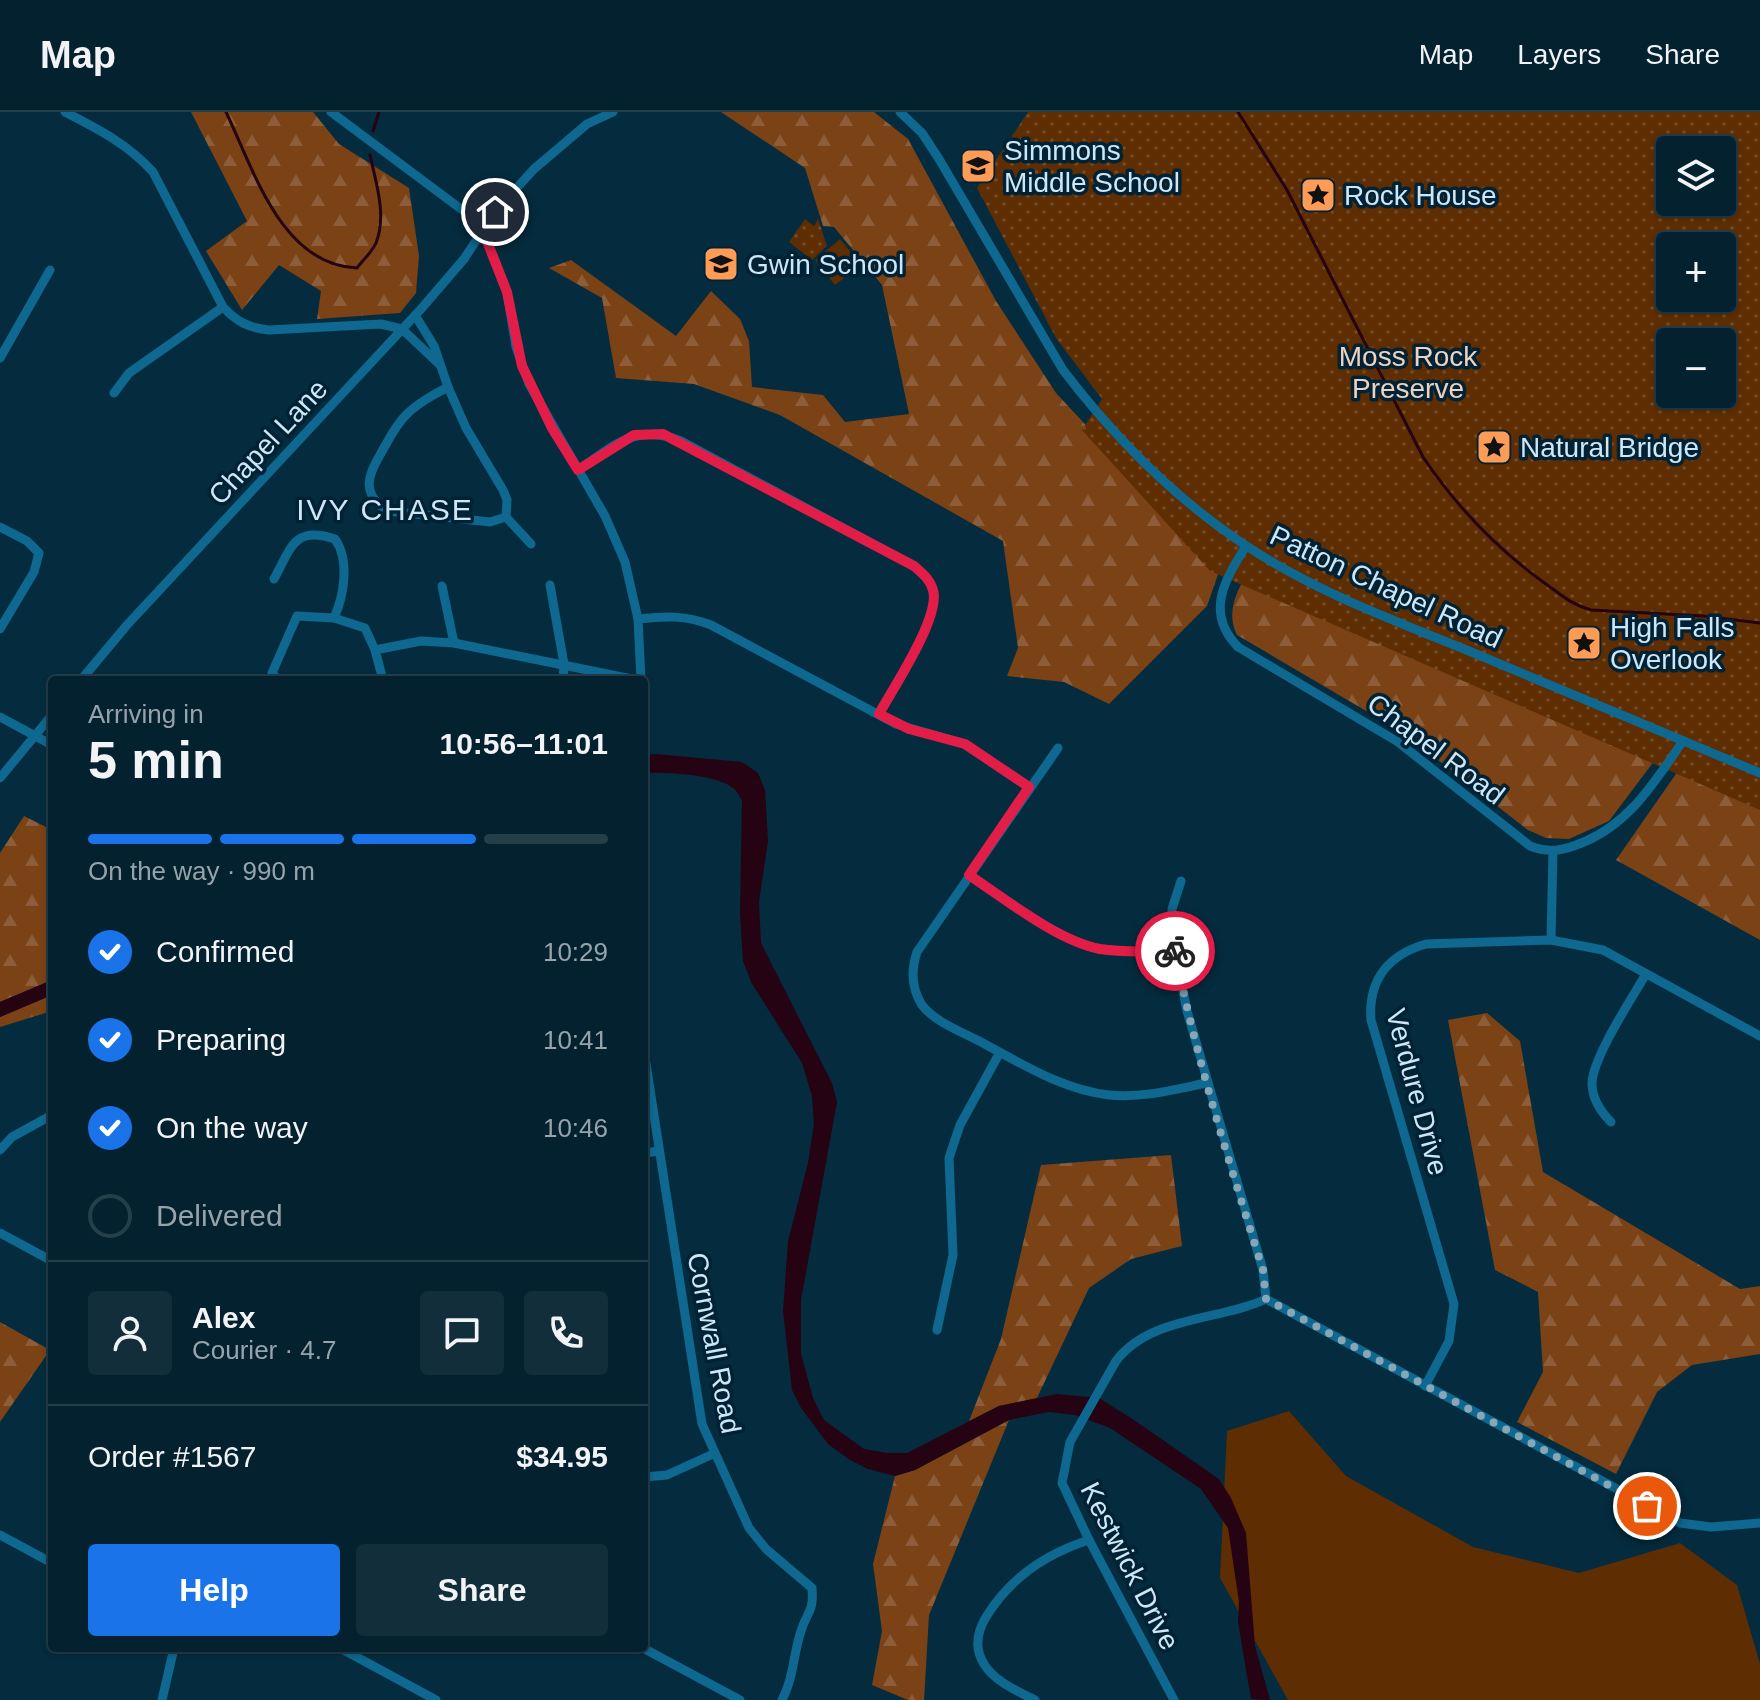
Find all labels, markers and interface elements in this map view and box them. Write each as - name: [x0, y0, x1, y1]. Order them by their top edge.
- text: Map: [40, 34, 116, 76]
- text: Map: [1419, 39, 1473, 70]
- text: Layers: [1517, 39, 1601, 70]
- text: Share: [1645, 39, 1720, 70]
- place label: Simmons Middle School: [1004, 135, 1180, 198]
- map controls: [1656, 136, 1736, 408]
- button: layers: [1656, 136, 1736, 216]
- school or university icon: Simmons Middle School: [959, 147, 997, 185]
- place icon: Rock House: [1299, 176, 1337, 214]
- pin: [461, 178, 529, 246]
- place label: Rock House: [1344, 180, 1497, 211]
- icon: home: [473, 190, 517, 234]
- button: +: [1656, 232, 1736, 312]
- school or university icon: Gwin School: [702, 245, 740, 283]
- place label: Gwin School: [747, 249, 904, 280]
- button: −: [1656, 328, 1736, 408]
- park label: Moss Rock Preserve: [1339, 341, 1478, 404]
- street label: Chapel Lane: [203, 373, 333, 511]
- place icon: Natural Bridge: [1475, 428, 1513, 466]
- place label: Natural Bridge: [1520, 432, 1699, 463]
- district label: IVY CHASE: [296, 493, 474, 526]
- street label: Patton Chapel Road: [1265, 520, 1507, 654]
- place label: High Falls Overlook: [1610, 612, 1734, 675]
- place icon: High Falls Overlook: [1565, 624, 1603, 662]
- street label: Chapel Road: [1361, 687, 1511, 811]
- text: Arriving in: [88, 699, 204, 729]
- text: 10:56–11:01: [440, 727, 608, 760]
- text: 5 min: [88, 731, 224, 789]
- text: On the way · 990 m: [88, 856, 315, 886]
- courier: [1135, 911, 1215, 991]
- icon: bike: [1153, 929, 1197, 973]
- icon: check: [88, 930, 132, 974]
- text: Confirmed: [156, 935, 294, 968]
- text: 10:29: [543, 937, 608, 967]
- street label: Verdure Drive: [1380, 1005, 1454, 1179]
- icon: check: [88, 1018, 132, 1062]
- text: Preparing: [156, 1023, 286, 1056]
- text: 10:41: [543, 1025, 608, 1055]
- icon: check: [88, 1106, 132, 1150]
- text: On the way: [156, 1111, 308, 1144]
- text: 10:46: [543, 1113, 608, 1143]
- text: Delivered: [156, 1199, 283, 1232]
- street label: Cornwall Road: [681, 1250, 747, 1436]
- button: person: [88, 1291, 172, 1375]
- button: chat: [420, 1291, 504, 1375]
- button: phone: [524, 1291, 608, 1375]
- text: Alex: [192, 1301, 255, 1334]
- text: Courier · 4.7: [192, 1335, 337, 1365]
- text: Order #1567: [88, 1440, 256, 1473]
- text: $34.95: [516, 1440, 608, 1473]
- pin: [1613, 1472, 1681, 1540]
- street label: Kestwick Drive: [1075, 1477, 1185, 1655]
- icon: bag: [1625, 1484, 1669, 1528]
- button: Help: [88, 1544, 340, 1636]
- button: Share: [356, 1544, 608, 1636]

